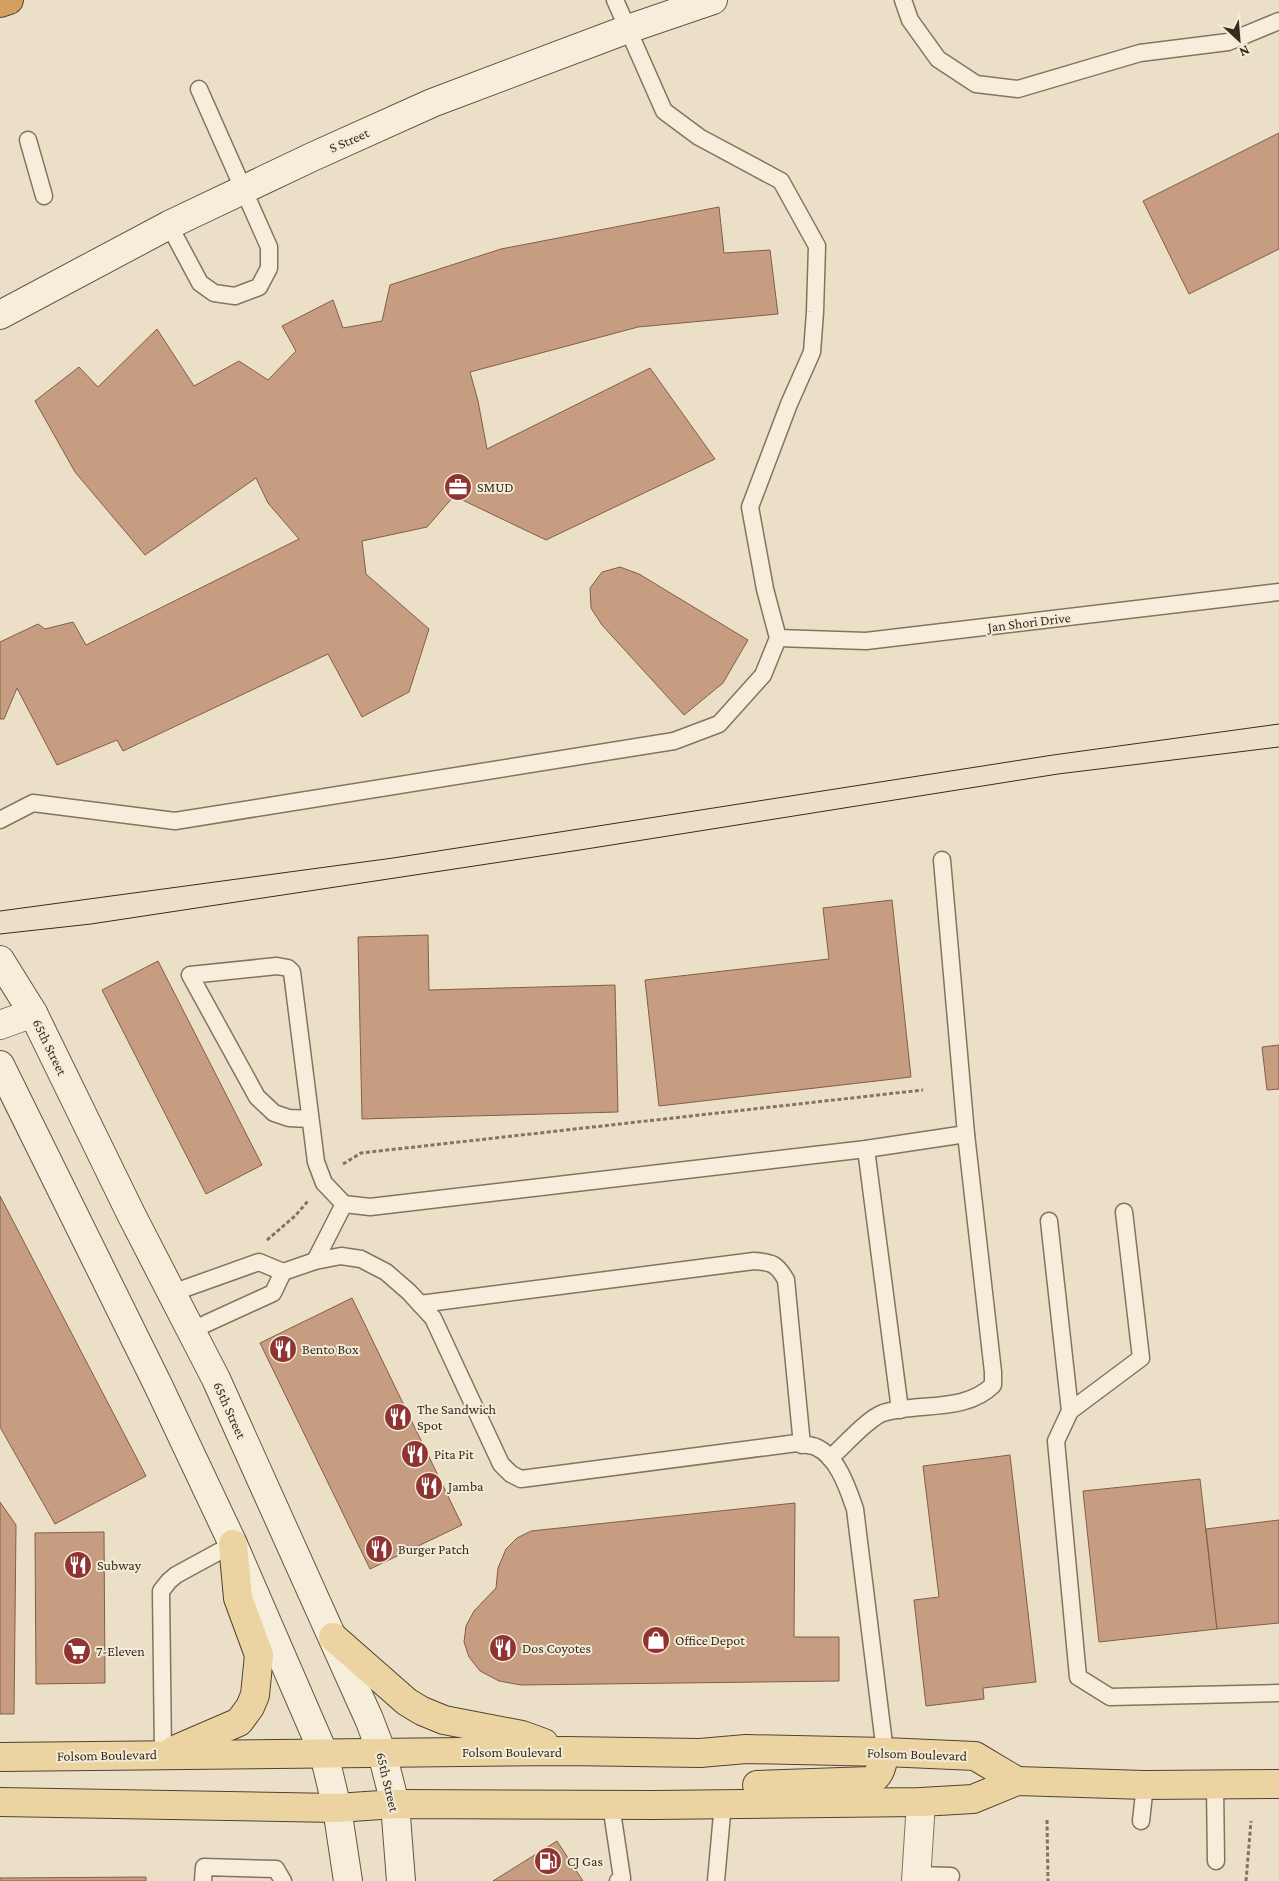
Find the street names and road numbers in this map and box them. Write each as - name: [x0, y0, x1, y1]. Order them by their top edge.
- street label: S Street: [327, 124, 372, 156]
- street label: Jan Shori Drive: [985, 609, 1071, 635]
- street label: 65th Street: [29, 1016, 71, 1078]
- street label: 65th Street: [210, 1379, 250, 1441]
- street label: Folsom Boulevard: [462, 1744, 563, 1760]
- street label: Folsom Boulevard: [867, 1744, 968, 1764]
- street label: Folsom Boulevard: [57, 1746, 158, 1764]
- street label: 65th Street: [373, 1750, 403, 1814]

